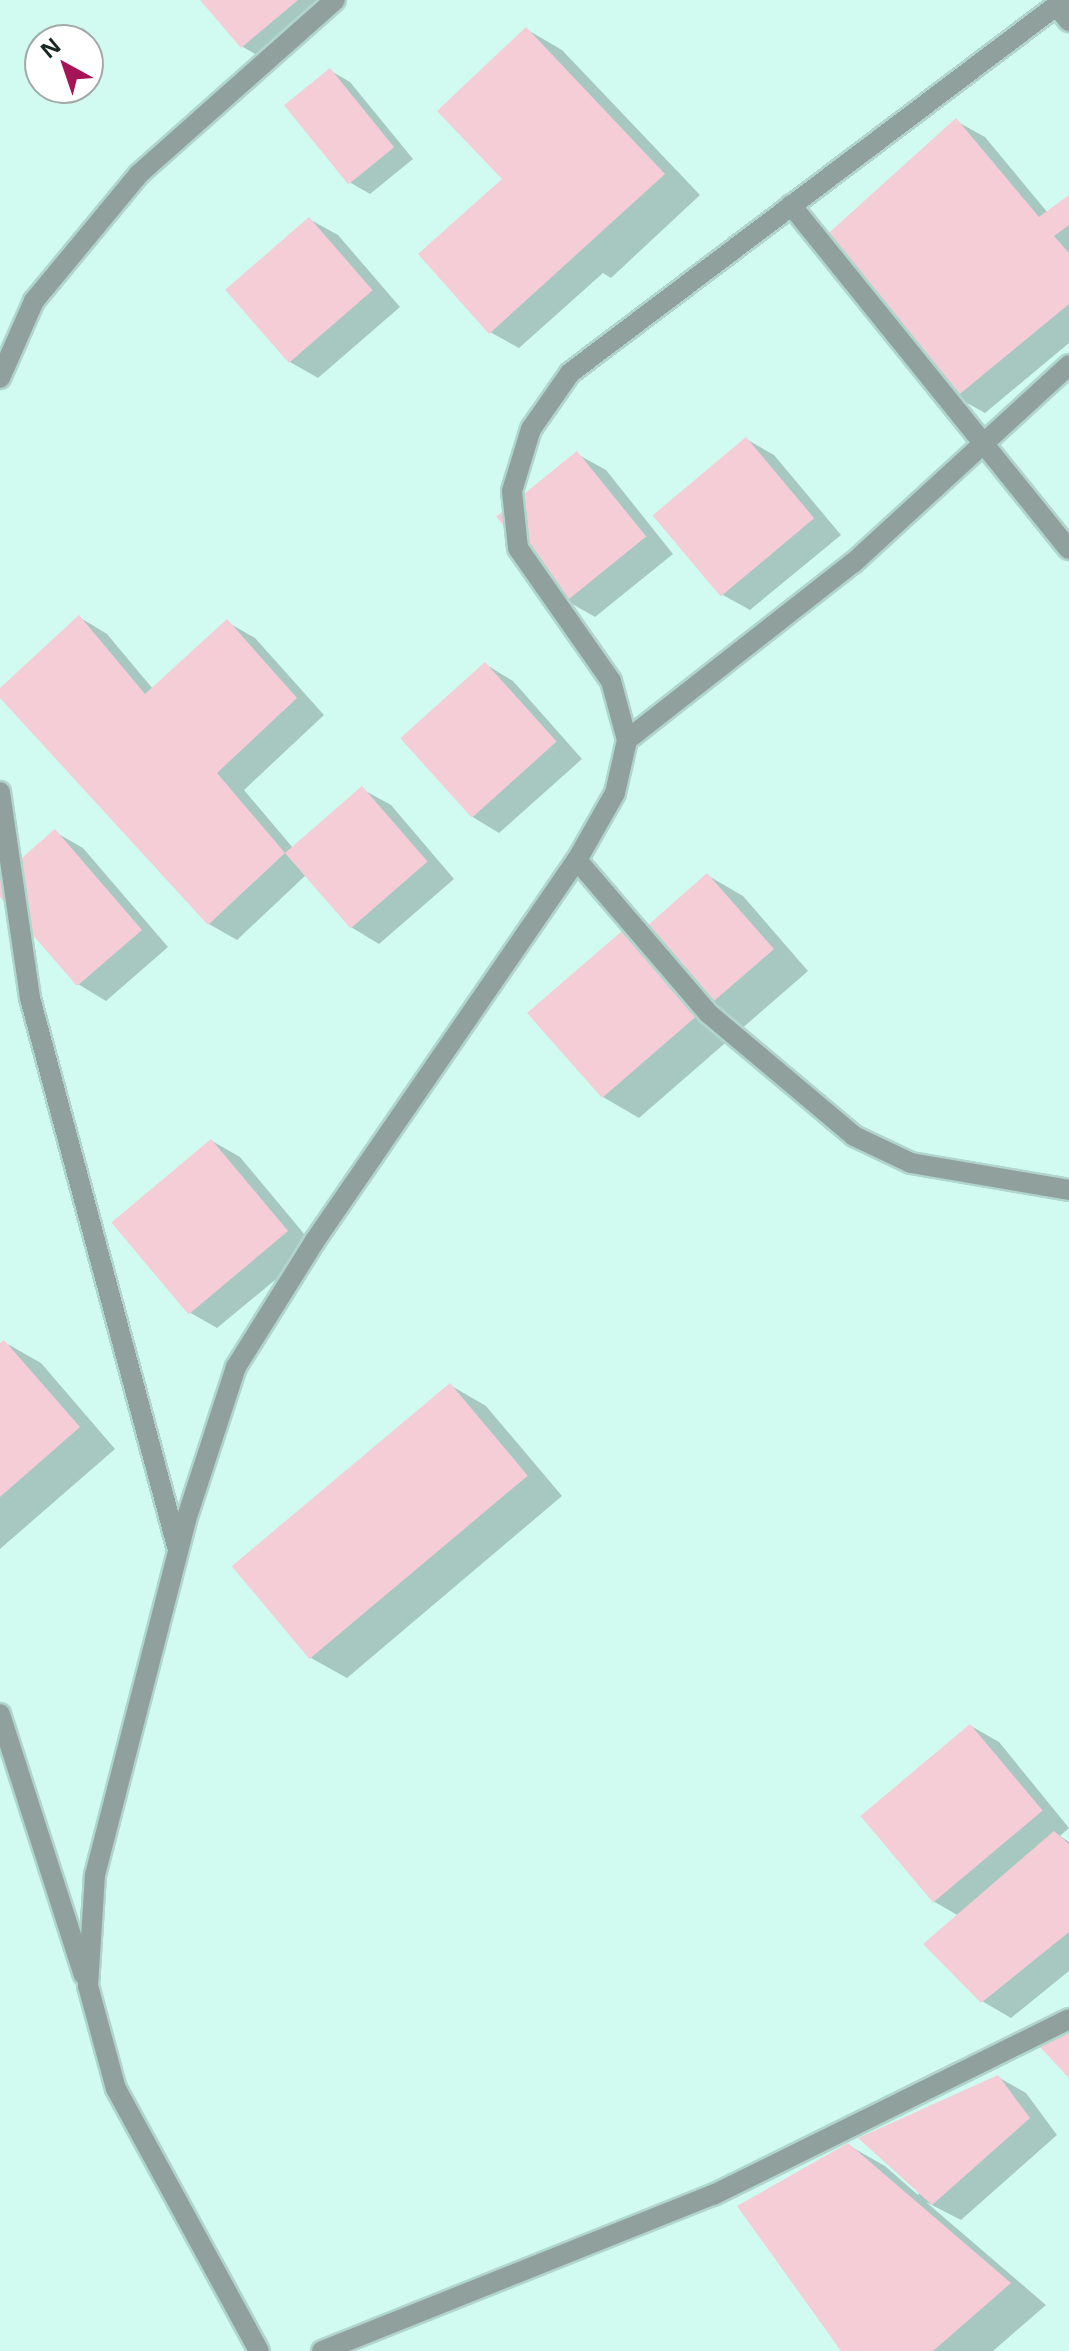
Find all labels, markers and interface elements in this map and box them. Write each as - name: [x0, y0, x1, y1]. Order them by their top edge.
- north arrow: [24, 24, 104, 104]
- text: N: [33, 30, 66, 64]

